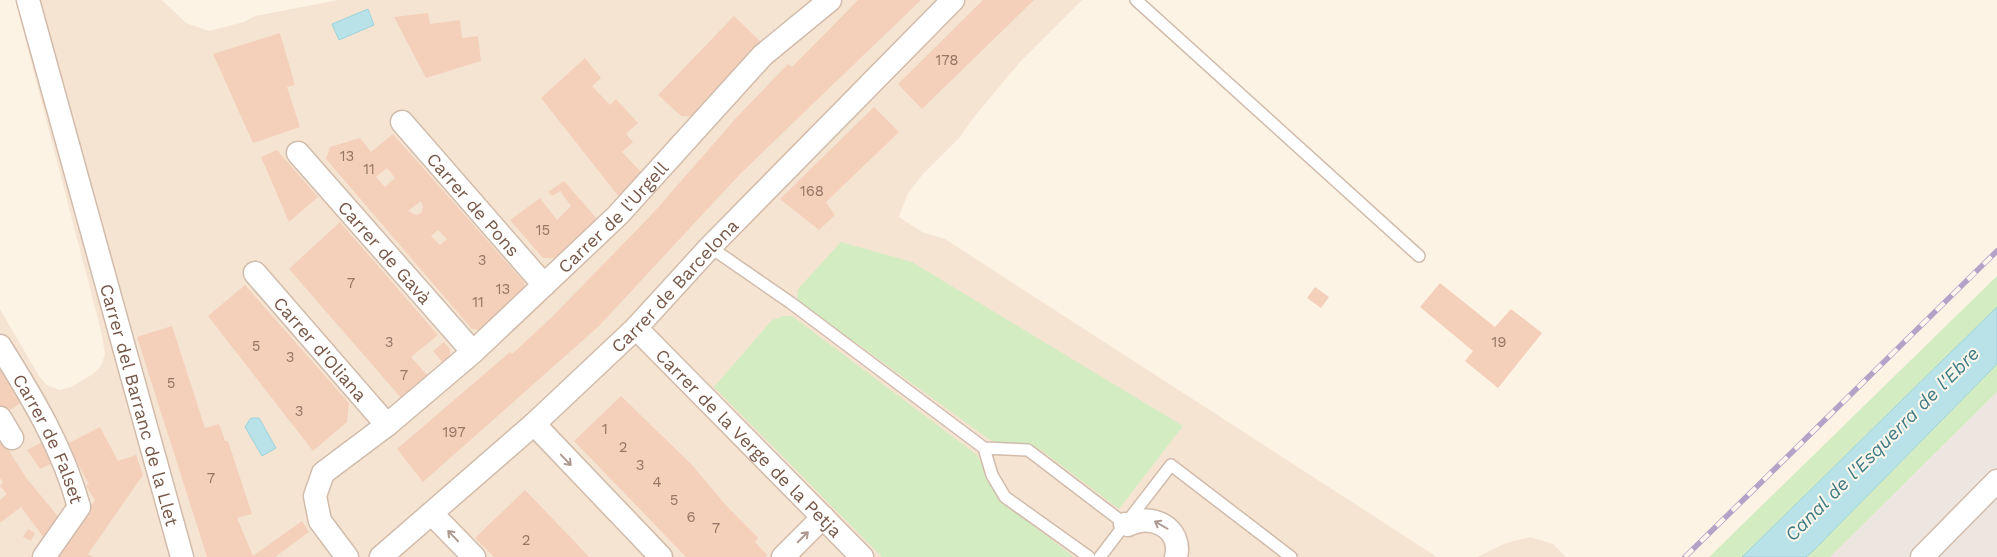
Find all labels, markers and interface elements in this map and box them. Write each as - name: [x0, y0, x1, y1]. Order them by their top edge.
- house number: 178: [935, 51, 959, 69]
- house number: 13: [340, 147, 354, 165]
- street label: Carrer de Pons: [423, 148, 524, 260]
- street label: Carrer de l'Urgell: [553, 156, 672, 277]
- house number: 11: [363, 160, 375, 178]
- house number: 168: [800, 182, 824, 200]
- street label: Carrer de Gavà: [334, 196, 436, 308]
- street label: Carrer de Barcelona: [607, 215, 742, 357]
- house number: 15: [536, 221, 550, 239]
- house number: 3: [478, 251, 486, 269]
- house number: 7: [347, 274, 355, 292]
- house number: 13: [496, 280, 510, 298]
- street label: Carrer del Barranc de la Llet: [96, 281, 184, 529]
- street label: Carrer d'Oliana: [270, 292, 372, 405]
- house number: 11: [472, 293, 484, 311]
- house number: 3: [385, 333, 393, 351]
- house number: 19: [1491, 333, 1507, 351]
- house number: 5: [252, 337, 260, 355]
- water label: Canal de l'Esquerra de l'Ebre: [1780, 342, 1984, 546]
- street label: Carrer de la Verge de la Petja: [652, 344, 847, 541]
- house number: 3: [286, 348, 294, 366]
- house number: 7: [400, 366, 408, 384]
- street label: Carrer de Falset: [9, 370, 88, 506]
- house number: 5: [167, 374, 175, 392]
- house number: 3: [295, 402, 303, 420]
- house number: 1: [602, 420, 608, 438]
- house number: 197: [442, 423, 466, 441]
- house number: 2: [619, 438, 627, 456]
- one-way arrow: [560, 454, 573, 466]
- house number: 3: [636, 456, 644, 474]
- house number: 7: [207, 469, 215, 487]
- house number: 4: [652, 473, 662, 491]
- house number: 5: [670, 491, 678, 509]
- house number: 6: [686, 508, 696, 526]
- house number: 7: [712, 519, 720, 537]
- one-way arrow: [1154, 520, 1169, 530]
- one-way arrow: [447, 529, 459, 542]
- house number: 2: [522, 531, 530, 549]
- one-way arrow: [797, 531, 809, 543]

